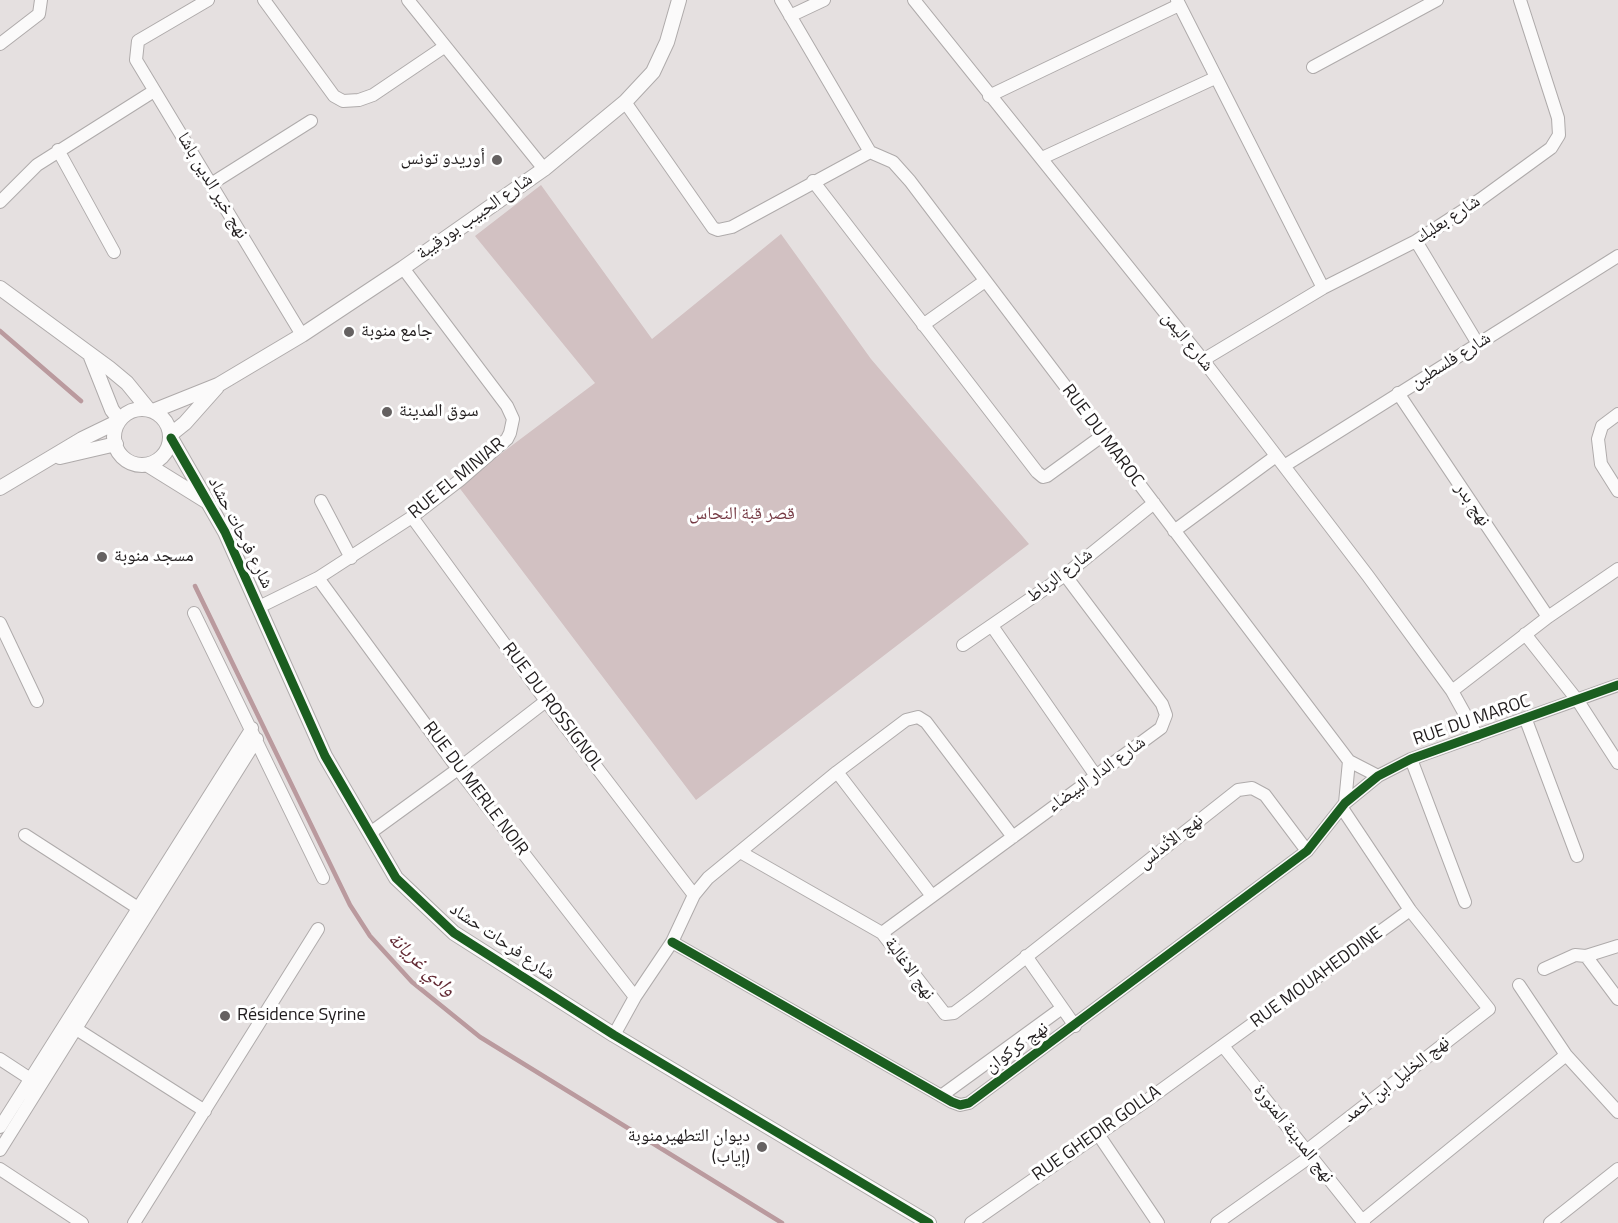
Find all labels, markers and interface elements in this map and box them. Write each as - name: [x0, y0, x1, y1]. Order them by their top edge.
- street label: نهج خير الدين باشا: [172, 129, 252, 243]
- place label: أوريدو تونس: [400, 149, 485, 171]
- marker: أوريدو تونس: [490, 153, 504, 167]
- street label: شارع الحبيب بورقيبة: [413, 169, 537, 265]
- street label: شارع بعلبك: [1411, 191, 1485, 249]
- street label: شارع اليمن: [1156, 308, 1218, 376]
- place label: جامع منوبة: [361, 321, 433, 343]
- marker: جامع منوبة: [342, 325, 356, 339]
- street label: شارع فلسطين: [1407, 328, 1495, 394]
- street label: RUE DU MAROC: [1057, 381, 1147, 491]
- place label: سوق المدينة: [399, 401, 479, 423]
- marker: سوق المدينة: [380, 405, 394, 419]
- street label: RUE EL MINIAR: [405, 434, 509, 524]
- street label: شارع فرحات حشاد: [203, 474, 277, 592]
- street label: نهج بدر: [1450, 479, 1494, 531]
- park label: قصر قبة النحاس: [689, 504, 795, 526]
- street label: شارع الرباط: [1023, 544, 1097, 608]
- place label: مسجد منوبة: [114, 546, 194, 568]
- marker: مسجد منوبة: [95, 550, 109, 564]
- street label: RUE DU ROSSIGNOL: [497, 639, 607, 775]
- street label: RUE DU MAROC: [1411, 691, 1533, 751]
- street label: RUE DU MERLE NOIR: [418, 718, 532, 860]
- street label: شارع الدار البيضاء: [1044, 732, 1150, 818]
- street label: نهج الأندلس: [1134, 810, 1208, 874]
- street label: شارع فرحات حشاد: [445, 899, 559, 985]
- street label: RUE MOUAHEDDINE: [1247, 923, 1387, 1033]
- water label: وادي غريانة: [382, 928, 460, 1002]
- street label: نهج الاغالبة: [879, 933, 939, 1005]
- place label: Résidence Syrine: [237, 1005, 366, 1027]
- marker: Résidence Syrine: [218, 1009, 232, 1023]
- street label: نهج كركوان: [981, 1018, 1053, 1078]
- street label: نهج الخليل ابن أحمد: [1340, 1032, 1454, 1128]
- street label: نهج المدينة المنورة: [1248, 1081, 1338, 1187]
- street label: RUE GHEDIR GOLLA: [1029, 1082, 1165, 1186]
- place label: ديوان التطهيرمنوبة (إياب): [628, 1126, 750, 1168]
- marker: ديوان التطهيرمنوبة (إياب): [755, 1140, 769, 1154]

